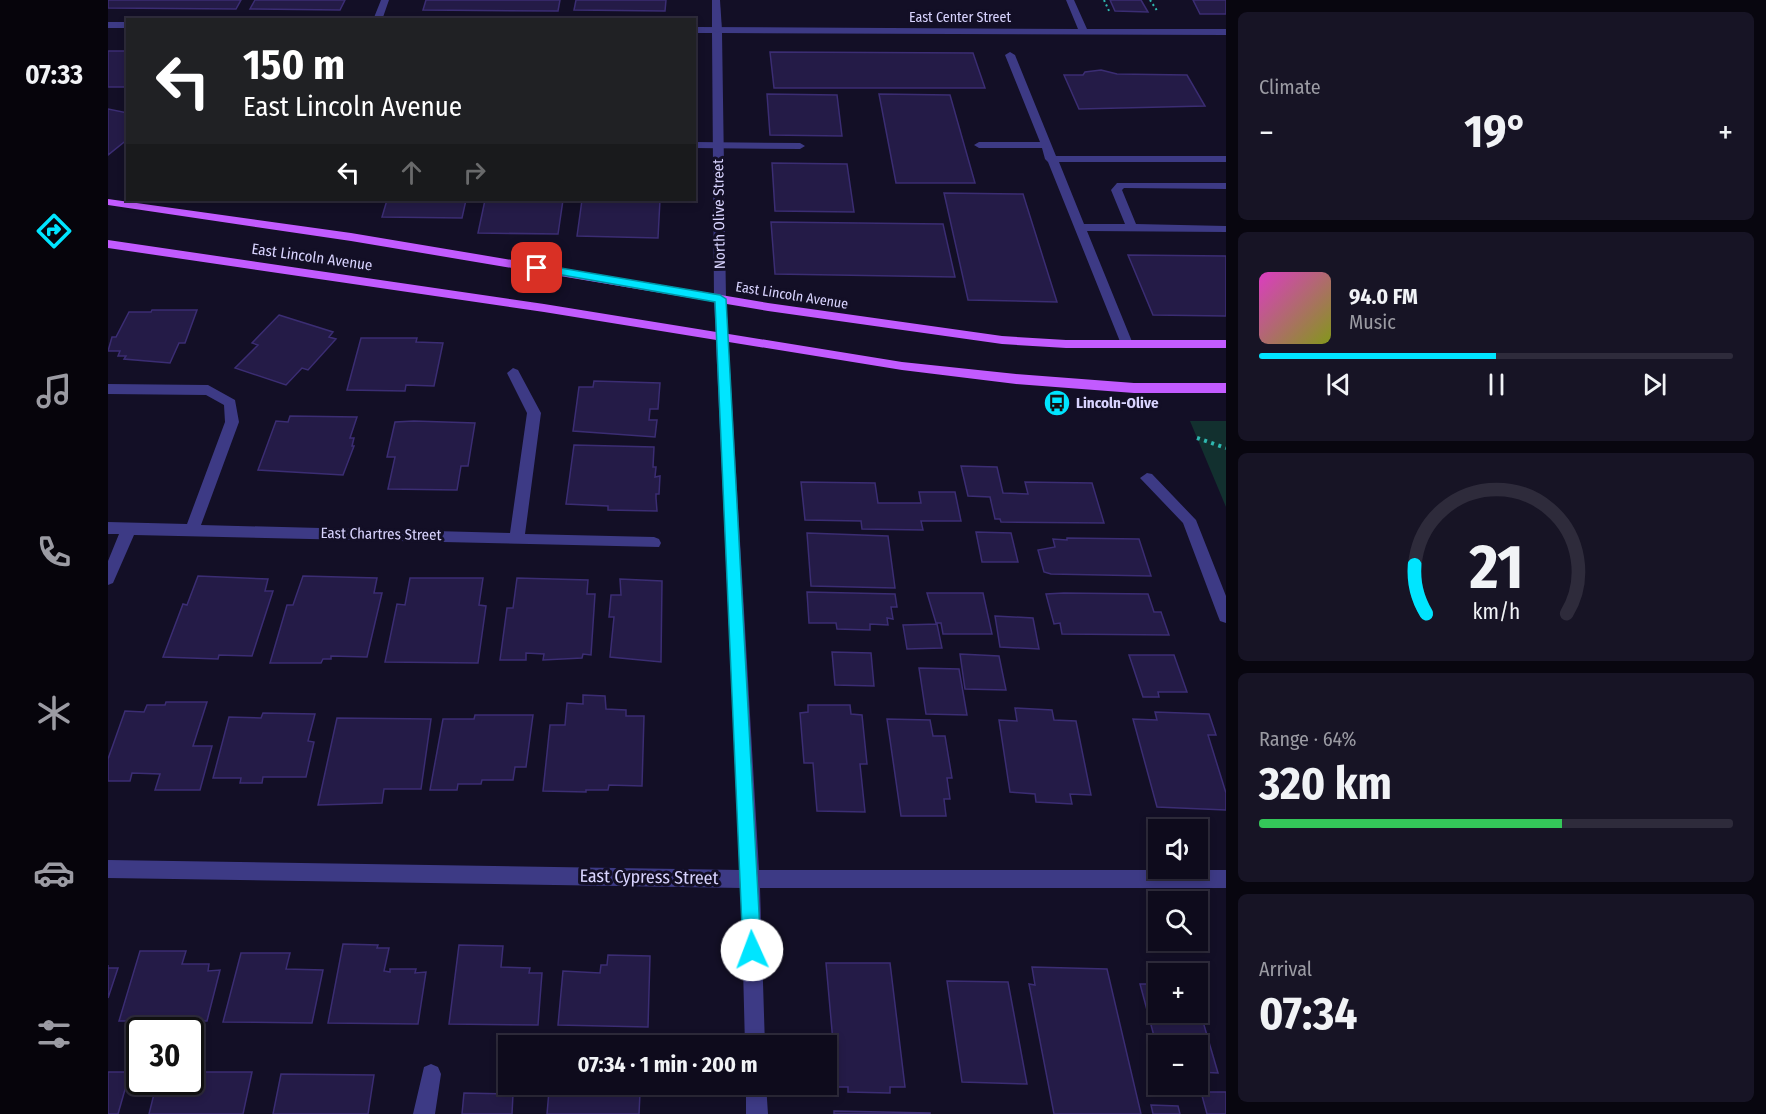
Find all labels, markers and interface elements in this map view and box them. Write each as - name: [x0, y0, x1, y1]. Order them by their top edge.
- street label: East Center Street: [909, 9, 1011, 26]
- text: 150 m: [243, 40, 345, 90]
- icon: left: [144, 42, 222, 120]
- text: 07:33: [25, 59, 83, 91]
- text: Climate: [1259, 75, 1321, 99]
- text: East Lincoln Avenue: [243, 91, 462, 123]
- text: 19°: [1464, 105, 1528, 159]
- text: −: [1259, 113, 1274, 153]
- text: +: [1718, 113, 1733, 153]
- icon: left: [332, 156, 365, 189]
- icon: ahead: [395, 156, 428, 189]
- icon: right: [458, 156, 491, 189]
- street label: North Olive Street: [709, 159, 729, 269]
- icon: directions: [33, 210, 75, 252]
- street label: East Lincoln Avenue: [250, 240, 374, 274]
- pin: [511, 242, 562, 293]
- icon: arrive: [520, 251, 553, 284]
- street label: East Lincoln Avenue: [734, 278, 849, 313]
- text: 94.0 FM: [1349, 283, 1418, 310]
- text: Music: [1349, 310, 1396, 334]
- icon: previous: [1322, 368, 1355, 401]
- icon: pause: [1480, 368, 1513, 401]
- icon: next: [1638, 368, 1671, 401]
- icon: music: [33, 370, 75, 412]
- bus stop icon: Lincoln-Olive: [1042, 388, 1072, 418]
- place label: Lincoln-Olive: [1076, 394, 1159, 412]
- street label: East Chartres Street: [320, 524, 442, 544]
- text: 21: [1468, 530, 1523, 605]
- icon: phone: [33, 531, 75, 573]
- text: km/h: [1472, 599, 1520, 625]
- icon: climate: [33, 692, 75, 734]
- text: Range · 64%: [1259, 727, 1356, 751]
- text: 320 km: [1259, 757, 1392, 811]
- map controls: [1148, 819, 1208, 1095]
- button: sound: [1148, 819, 1208, 879]
- icon: car: [33, 852, 75, 894]
- street label: East Cypress Street: [579, 865, 719, 889]
- button: search: [1148, 891, 1208, 951]
- position arrow: [720, 918, 784, 982]
- text: Arrival: [1259, 957, 1312, 981]
- button: +: [1148, 963, 1208, 1023]
- text: 07:34: [1259, 987, 1357, 1041]
- icon: filters: [33, 1013, 75, 1055]
- speed limit sign: 30: [126, 1017, 204, 1095]
- button: −: [1148, 1035, 1208, 1095]
- text: 07:34 · 1 min · 200 m: [578, 1051, 757, 1078]

